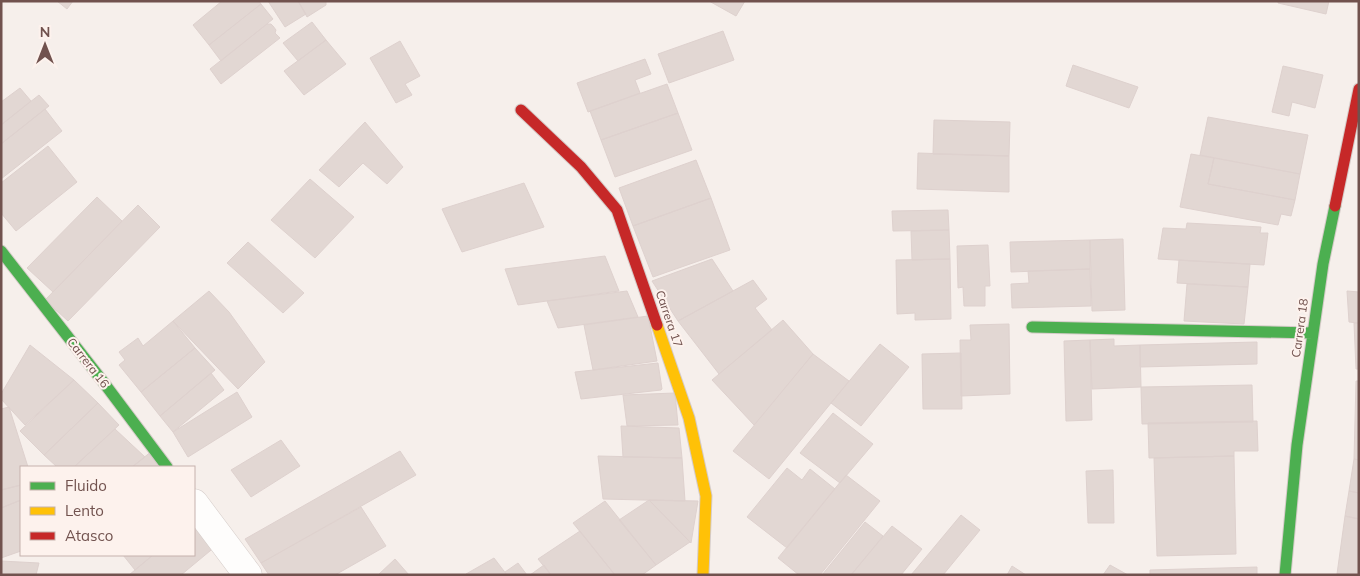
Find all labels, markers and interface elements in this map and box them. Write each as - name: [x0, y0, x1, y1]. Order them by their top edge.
- north arrow: [20, 20, 70, 70]
- text: N: [40, 23, 50, 41]
- street label: Carrera 17: [653, 288, 686, 349]
- street label: Carrera 18: [1288, 297, 1311, 358]
- street label: Carrera 16: [64, 335, 113, 391]
- legend: [20, 466, 195, 556]
- text: Fluido: [65, 476, 107, 495]
- text: Lento: [65, 501, 104, 520]
- text: Atasco: [65, 526, 113, 545]

